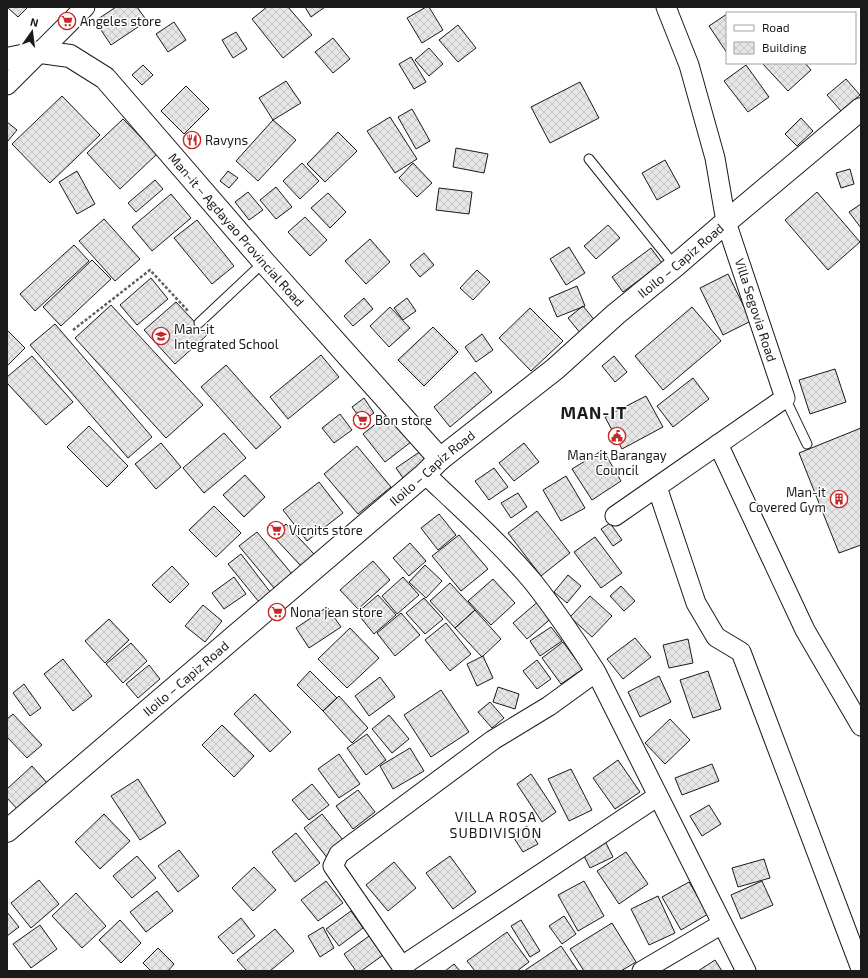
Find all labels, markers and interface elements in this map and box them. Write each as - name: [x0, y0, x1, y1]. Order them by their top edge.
- supermarket icon: Angeles store: [57, 11, 77, 31]
- north arrow: [12, 12, 52, 52]
- legend: [726, 12, 856, 64]
- place label: Angeles store: [80, 13, 161, 29]
- text: N: [29, 15, 40, 29]
- text: Road: [762, 20, 790, 34]
- text: Building: [762, 40, 807, 54]
- restaurant icon: Ravyns: [182, 130, 202, 150]
- place label: Ravyns: [205, 132, 248, 148]
- street label: Man-it – Agdayao Provincial Road: [165, 150, 308, 310]
- street label: Iloilo – Capiz Road: [634, 220, 727, 301]
- street label: Villa Segovia Road: [732, 256, 780, 364]
- place label: Man-it Integrated School: [174, 321, 279, 352]
- school or university icon: Man-it Integrated School: [151, 326, 171, 346]
- district label: MAN-IT: [560, 402, 628, 422]
- supermarket icon: Bon store: [352, 410, 372, 430]
- place label: Bon store: [375, 412, 432, 428]
- public building icon: Man-it Barangay Council: [607, 426, 627, 446]
- street label: Iloilo – Capiz Road: [386, 427, 478, 509]
- place label: Man-it Barangay Council: [567, 447, 667, 478]
- place label: Man-it Covered Gym: [749, 484, 826, 515]
- building icon: Man-it Covered Gym: [829, 489, 849, 509]
- supermarket icon: Vicnits store: [266, 520, 286, 540]
- place label: Vicnits store: [289, 522, 363, 538]
- supermarket icon: Nona jean store: [267, 602, 287, 622]
- place label: Nona jean store: [290, 604, 383, 620]
- street label: Iloilo – Capiz Road: [140, 637, 232, 719]
- district label: VILLA ROSA SUBDIVISION: [450, 808, 542, 841]

